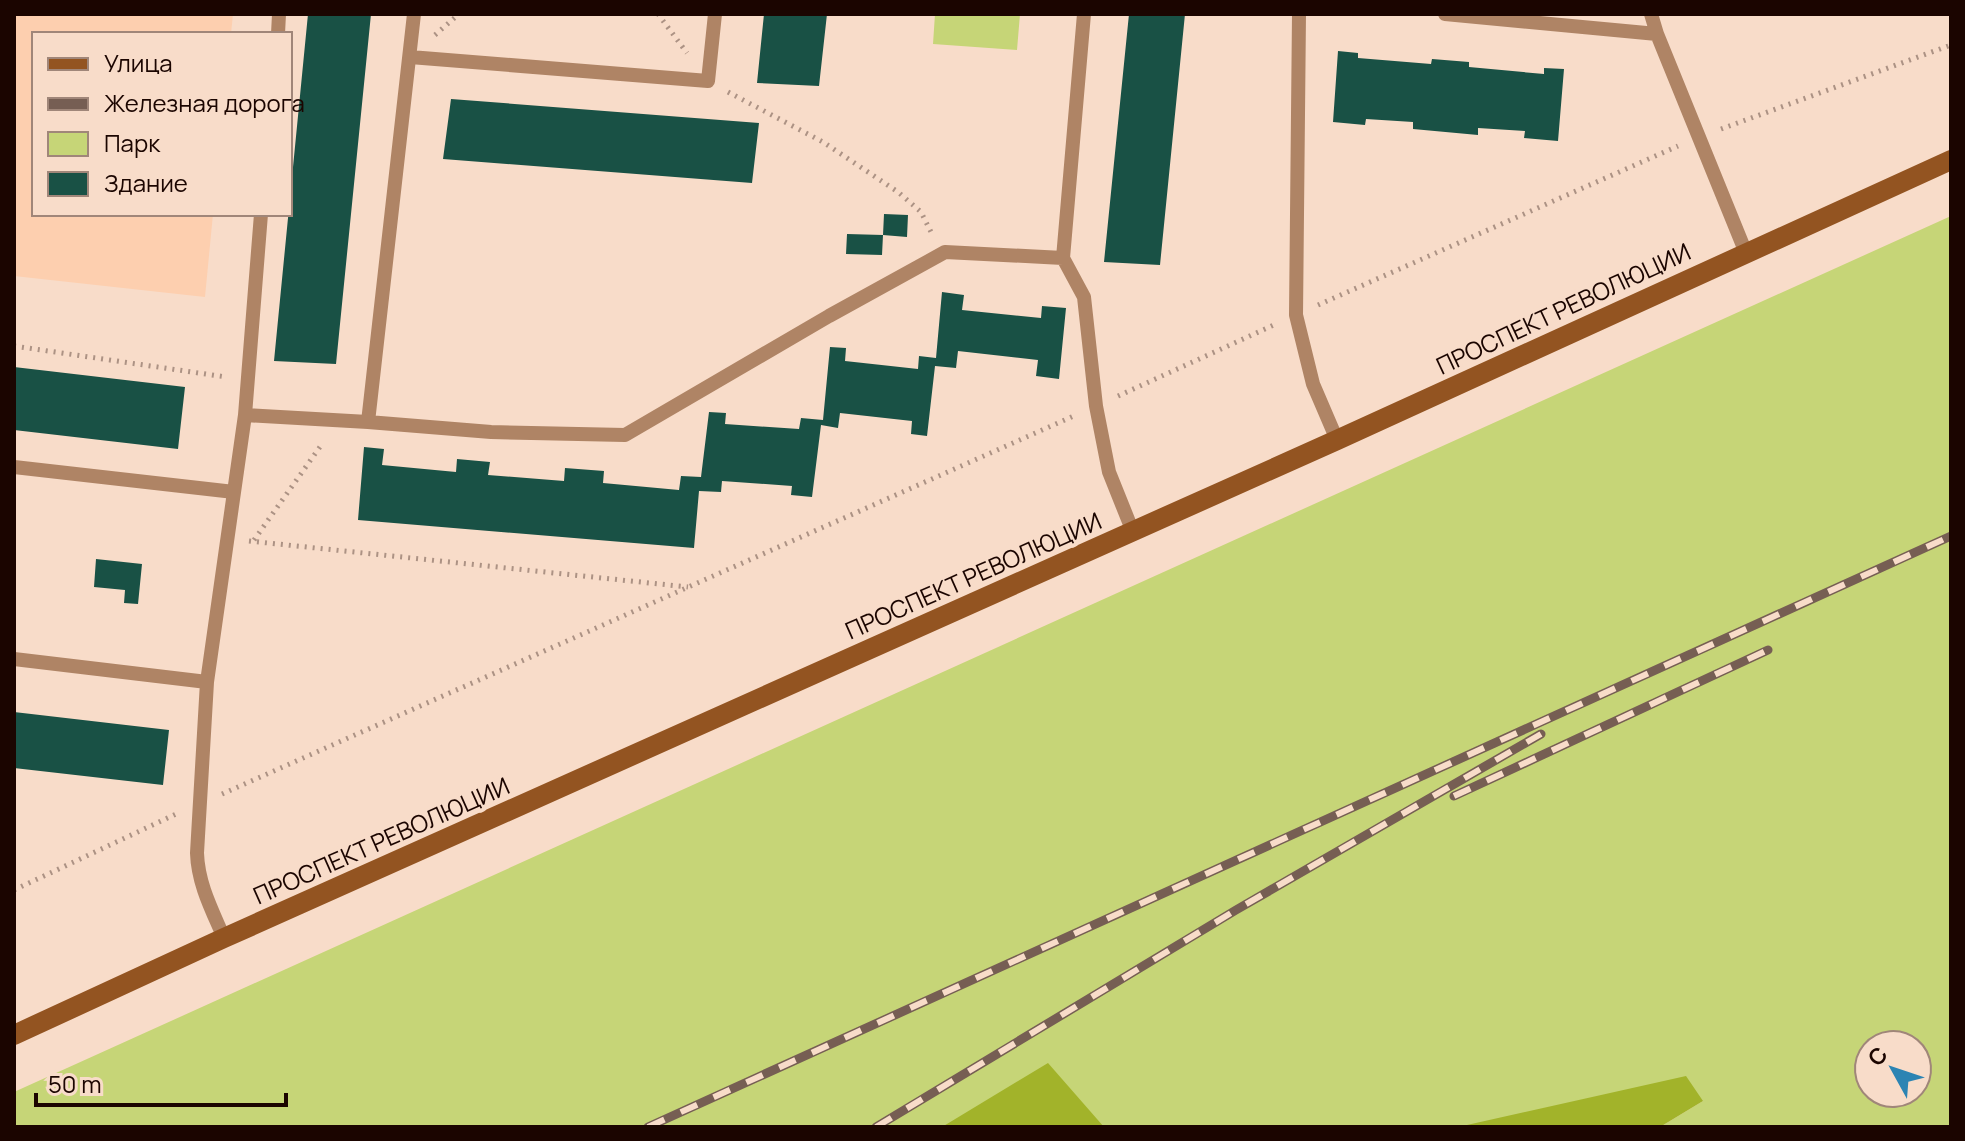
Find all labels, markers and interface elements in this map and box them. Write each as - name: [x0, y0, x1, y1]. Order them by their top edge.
- legend: [32, 32, 292, 216]
- text: Улица: [104, 46, 173, 79]
- text: Железная дорога: [104, 86, 305, 119]
- text: Парк: [104, 126, 161, 159]
- text: Здание: [104, 166, 188, 199]
- street label: ПРОСПЕКТ РЕВОЛЮЦИИ: [1430, 234, 1696, 382]
- street label: ПРОСПЕКТ РЕВОЛЮЦИИ: [840, 504, 1106, 646]
- street label: ПРОСПЕКТ РЕВОЛЮЦИИ: [248, 769, 514, 911]
- north arrow: [1853, 1029, 1933, 1109]
- text: С: [1861, 1040, 1894, 1072]
- scale bar: [36, 1057, 286, 1107]
- text: 50 m: [48, 1067, 102, 1100]

